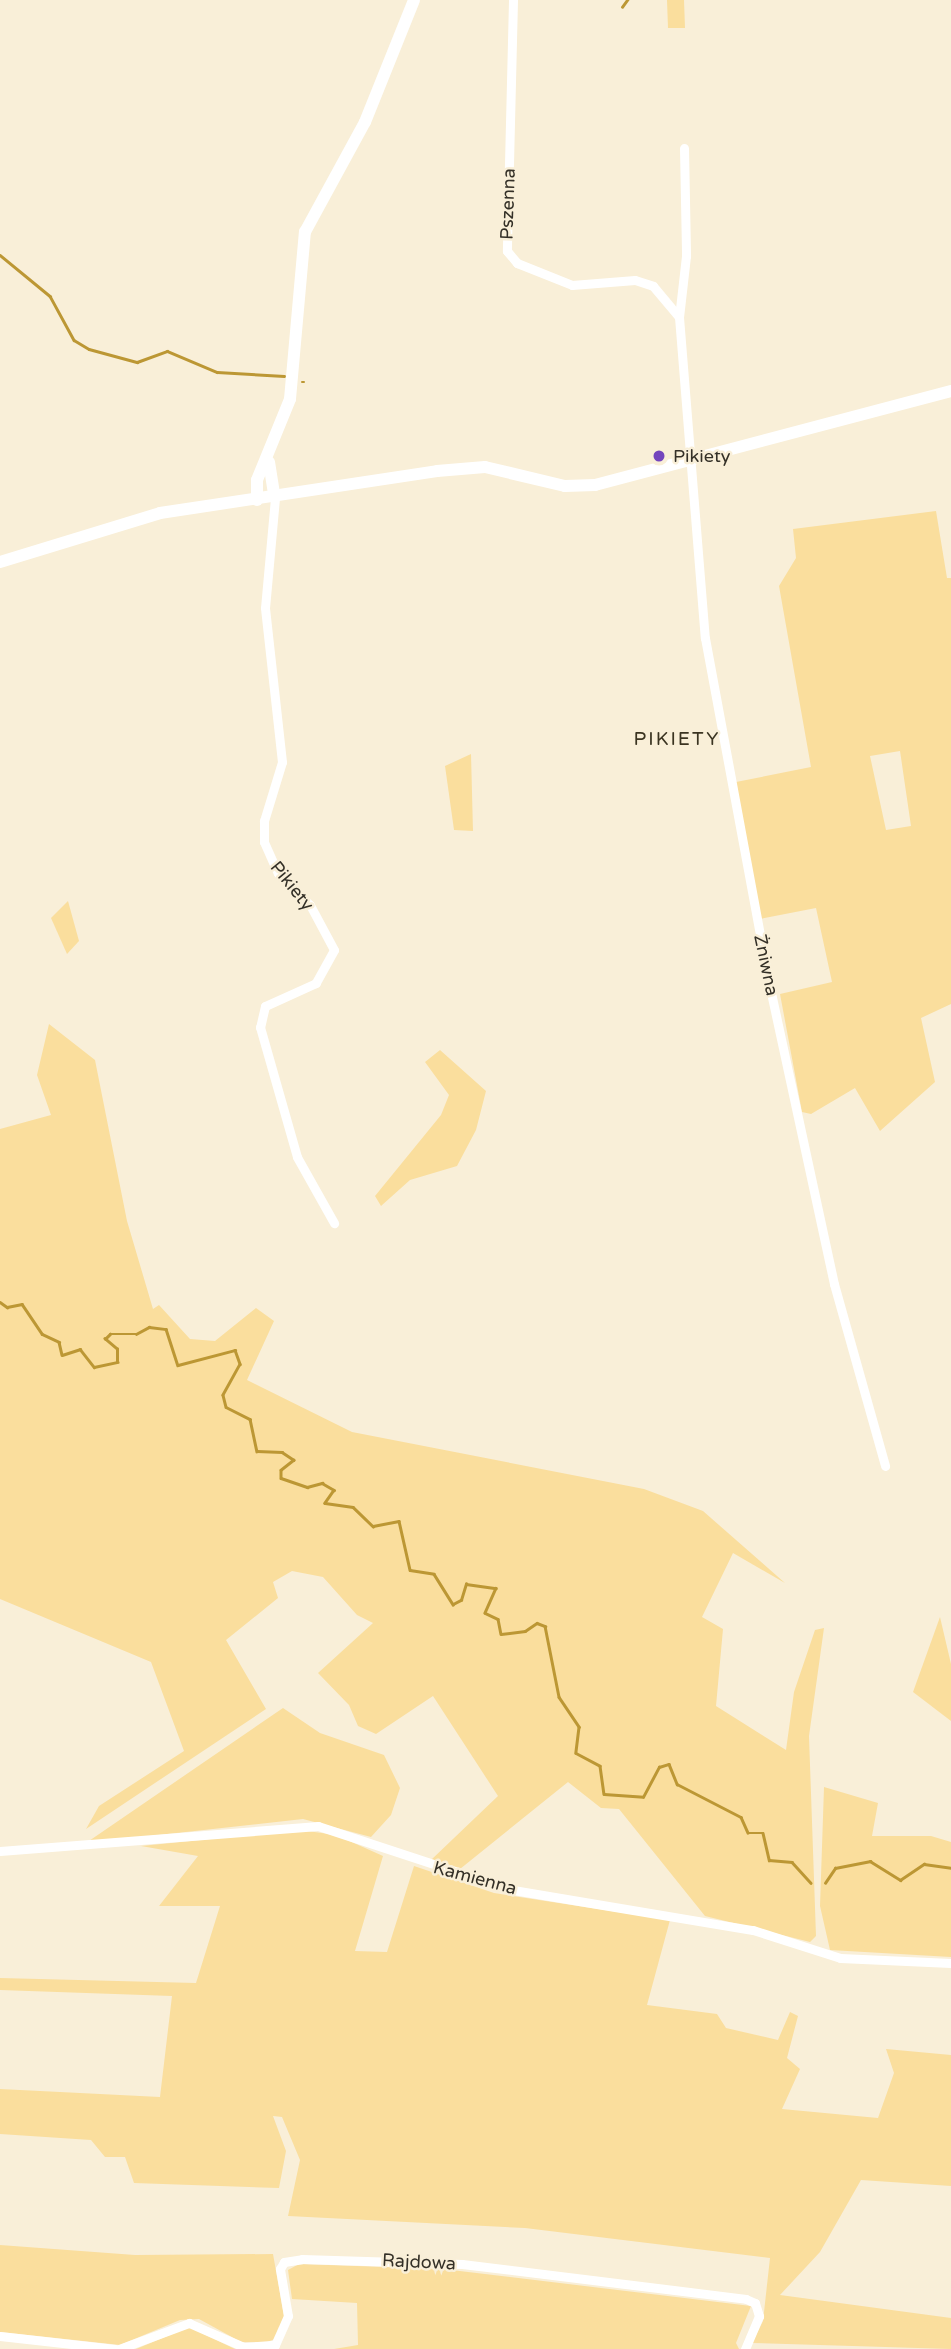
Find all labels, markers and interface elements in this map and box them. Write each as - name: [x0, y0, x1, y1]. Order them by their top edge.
- street label: Pszenna: [496, 168, 520, 240]
- place label: Pikiety: [673, 445, 730, 467]
- marker: Pikiety: [651, 448, 667, 464]
- district label: PIKIETY: [634, 729, 720, 751]
- street label: Pikiety: [266, 857, 318, 915]
- street label: Żniwna: [749, 932, 783, 998]
- street label: Kamienna: [431, 1857, 519, 1899]
- street label: Rajdowa: [382, 2249, 456, 2275]

